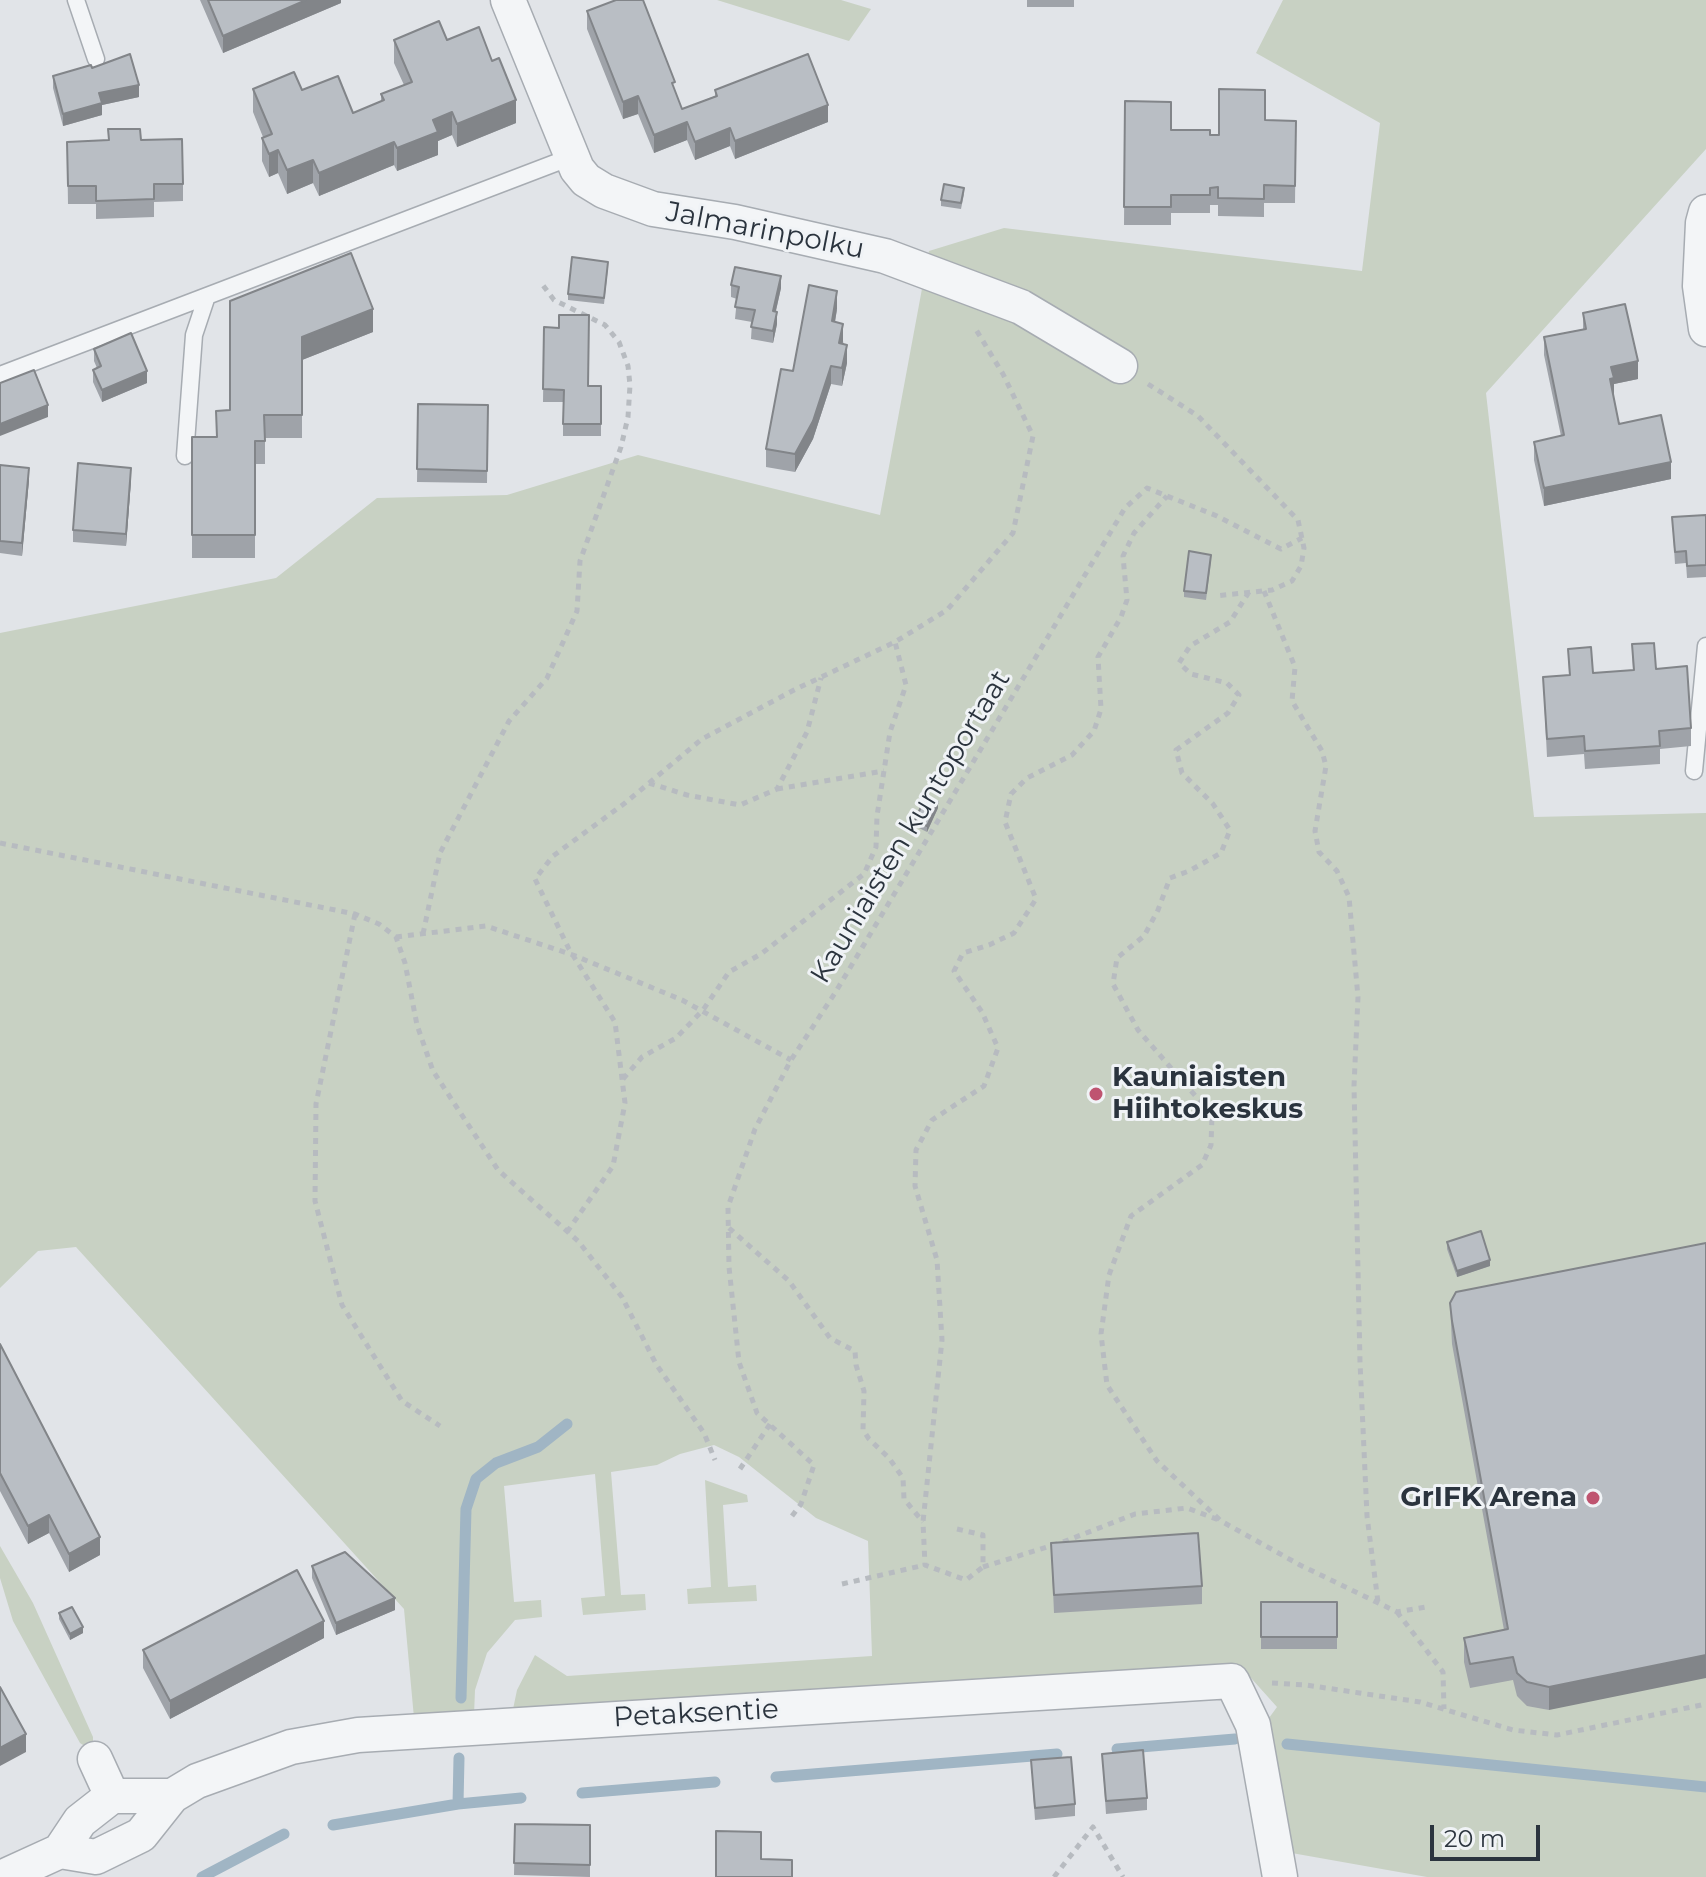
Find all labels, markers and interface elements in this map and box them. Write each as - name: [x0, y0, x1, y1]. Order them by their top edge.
- street label: Jalmarinpolku: [663, 195, 867, 267]
- street label: Kauniaisten kuntoportaat: [804, 664, 1018, 990]
- place label: Kauniaisten Hiihtokeskus: [1112, 1061, 1303, 1127]
- marker: Kauniaisten Hiihtokeskus: [1087, 1085, 1105, 1103]
- place label: GrIFK Arena: [1400, 1481, 1577, 1515]
- marker: GrIFK Arena: [1584, 1489, 1602, 1507]
- street label: Petaksentie: [612, 1693, 780, 1735]
- scale bar: [1434, 1809, 1544, 1859]
- text: 20 m: [1444, 1824, 1505, 1853]

